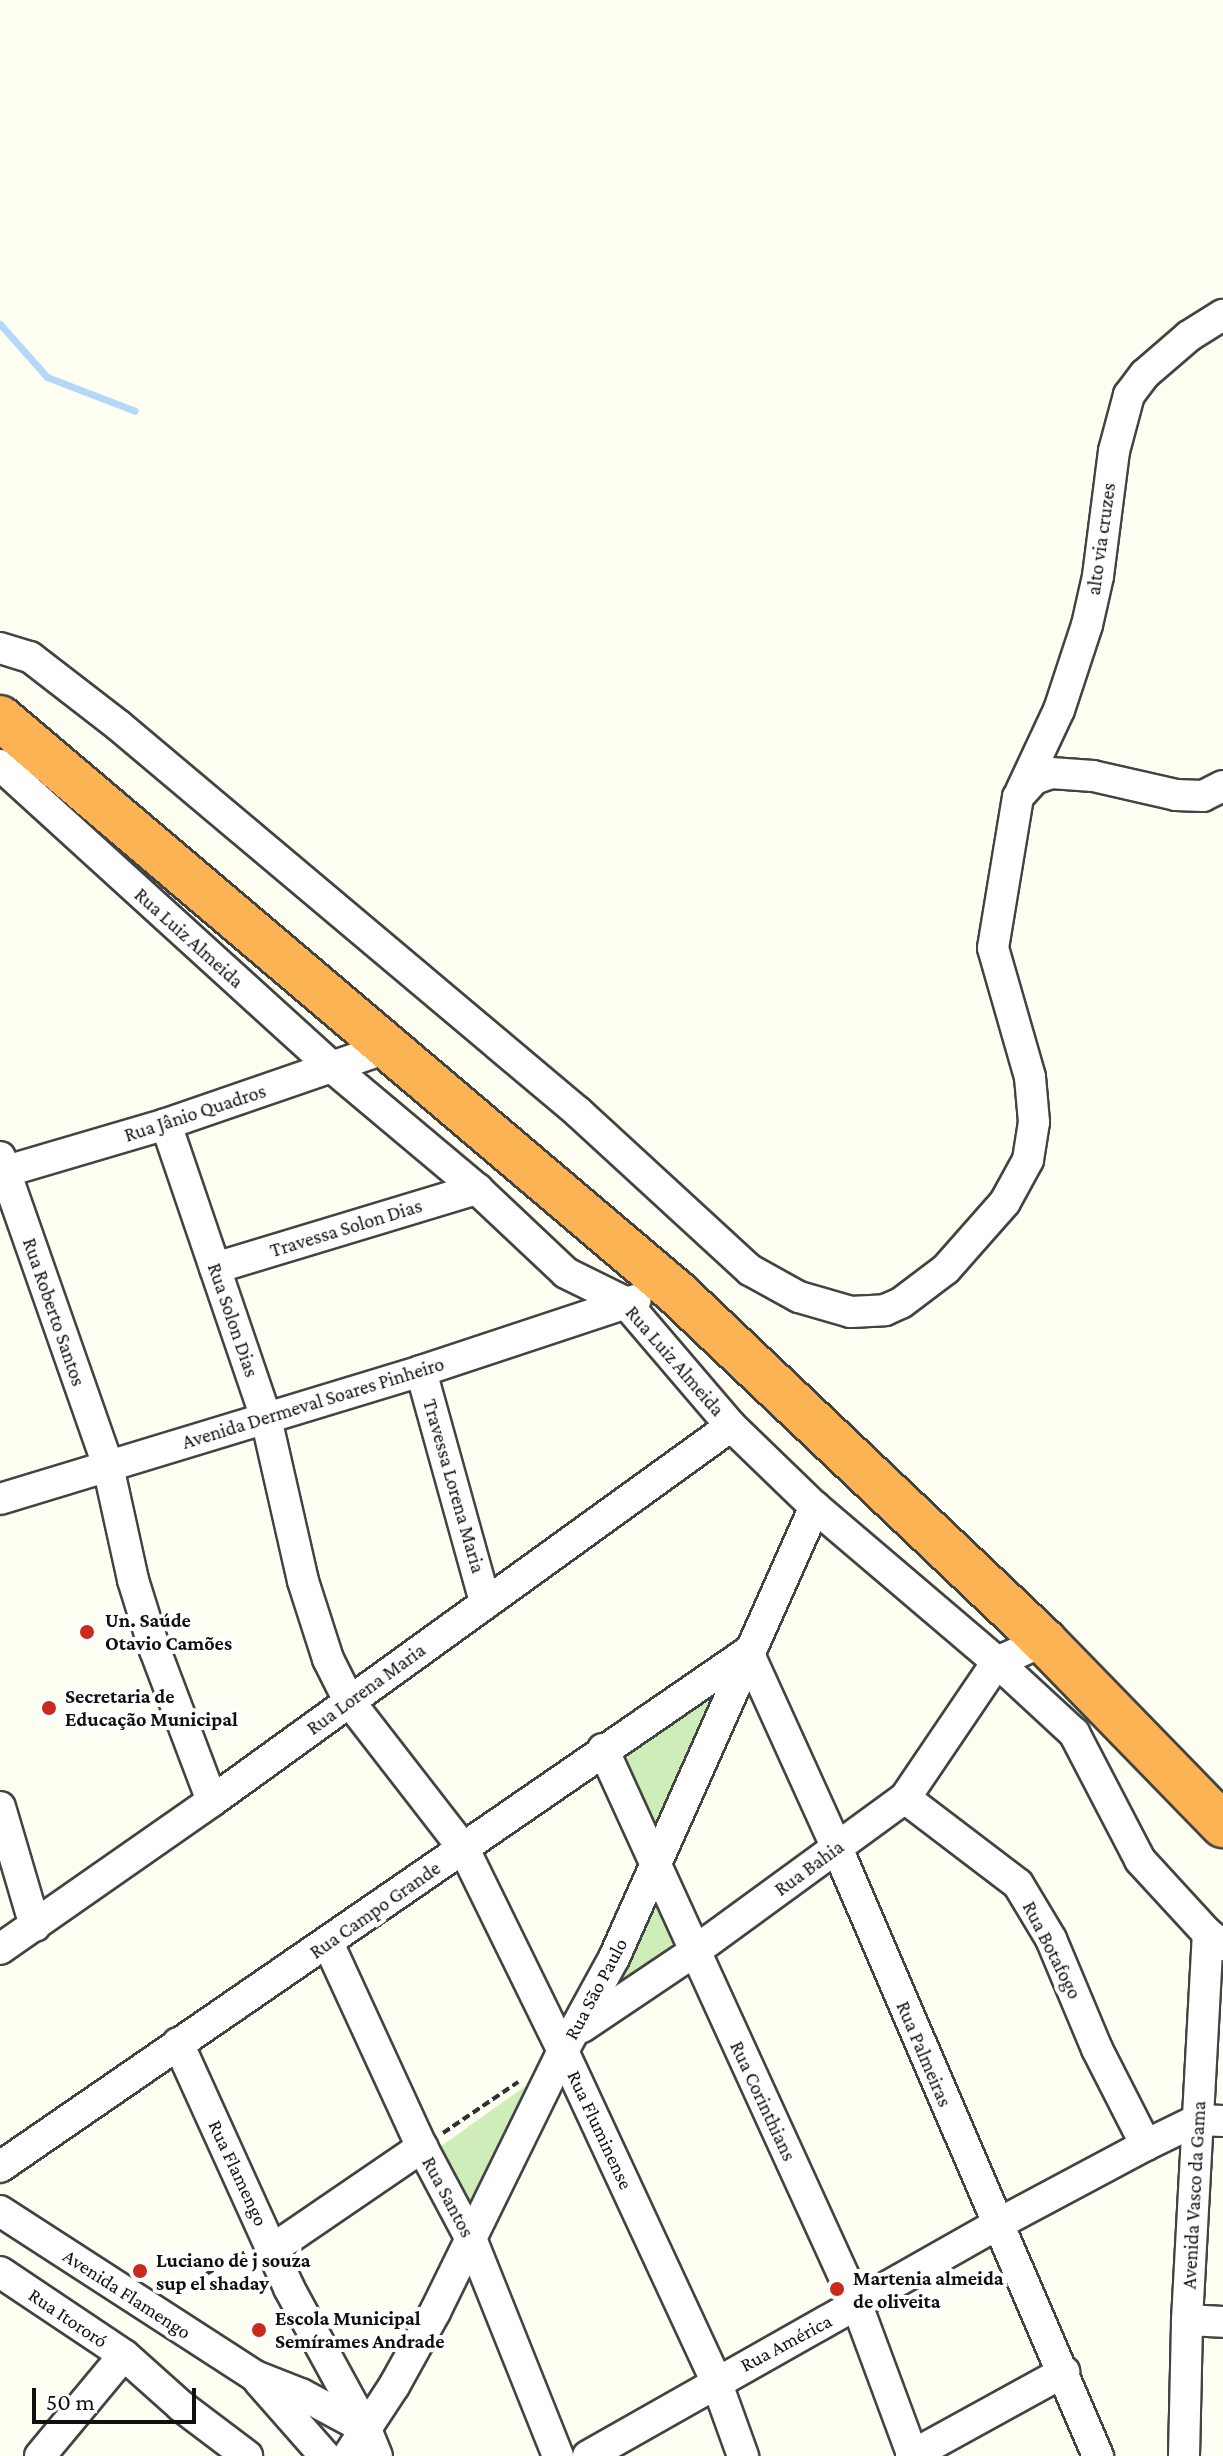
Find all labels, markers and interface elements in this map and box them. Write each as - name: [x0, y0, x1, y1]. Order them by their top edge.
- street label: alto via cruzes: [1081, 481, 1121, 597]
- street label: Rua Luiz Almeida: [129, 883, 249, 993]
- street label: Rua Jânio Quadros: [121, 1079, 269, 1147]
- street label: Travessa Solon Dias: [267, 1193, 425, 1263]
- street label: Rua Roberto Santos: [17, 1235, 91, 1389]
- street label: Rua Solon Dias: [202, 1260, 264, 1380]
- street label: Rua Luiz Almeida: [620, 1301, 730, 1421]
- street label: Avenida Dermeval Soares Pinheiro: [179, 1352, 447, 1454]
- street label: Travessa Lorena Maria: [418, 1396, 490, 1576]
- place label: Un. Saúde Otavio Camões: [105, 1608, 232, 1655]
- marker: Un. Saúde Otavio Camões: [76, 1621, 98, 1643]
- street label: Rua Lorena Maria: [302, 1638, 430, 1740]
- place label: Secretaria de Educação Municipal: [65, 1684, 238, 1731]
- marker: Secretaria de Educação Municipal: [40, 1699, 58, 1717]
- street label: Rua Bahia: [770, 1835, 848, 1901]
- street label: Rua Campo Grande: [305, 1856, 445, 1964]
- street label: Rua Botafogo: [1017, 1897, 1087, 2003]
- street label: Rua São Paulo: [559, 1934, 633, 2044]
- street label: Rua Palmeiras: [891, 1997, 957, 2111]
- street label: Rua Corinthians: [725, 2037, 801, 2165]
- street label: Rua Fluminense: [562, 2067, 638, 2193]
- street label: Avenida Vasco da Gama: [1177, 2100, 1211, 2290]
- street label: Rua Flamengo: [203, 2116, 273, 2230]
- street label: Rua Santos: [417, 2152, 479, 2242]
- street label: Avenida Flamengo: [58, 2244, 196, 2344]
- place label: Luciano de j souza sup el shaday: [156, 2248, 310, 2295]
- marker: Luciano de j souza sup el shaday: [131, 2262, 149, 2280]
- place label: Martenia almeida de oliveita: [853, 2266, 1004, 2313]
- marker: Martenia almeida de oliveita: [828, 2280, 846, 2298]
- street label: Rua Itororó: [24, 2283, 112, 2353]
- place label: Escola Municipal Semírames Andrade: [275, 2306, 445, 2353]
- street label: Rua América: [736, 2309, 836, 2377]
- marker: Escola Municipal Semírames Andrade: [250, 2321, 268, 2339]
- scale bar: [36, 2372, 200, 2422]
- text: 50 m: [46, 2388, 95, 2415]

